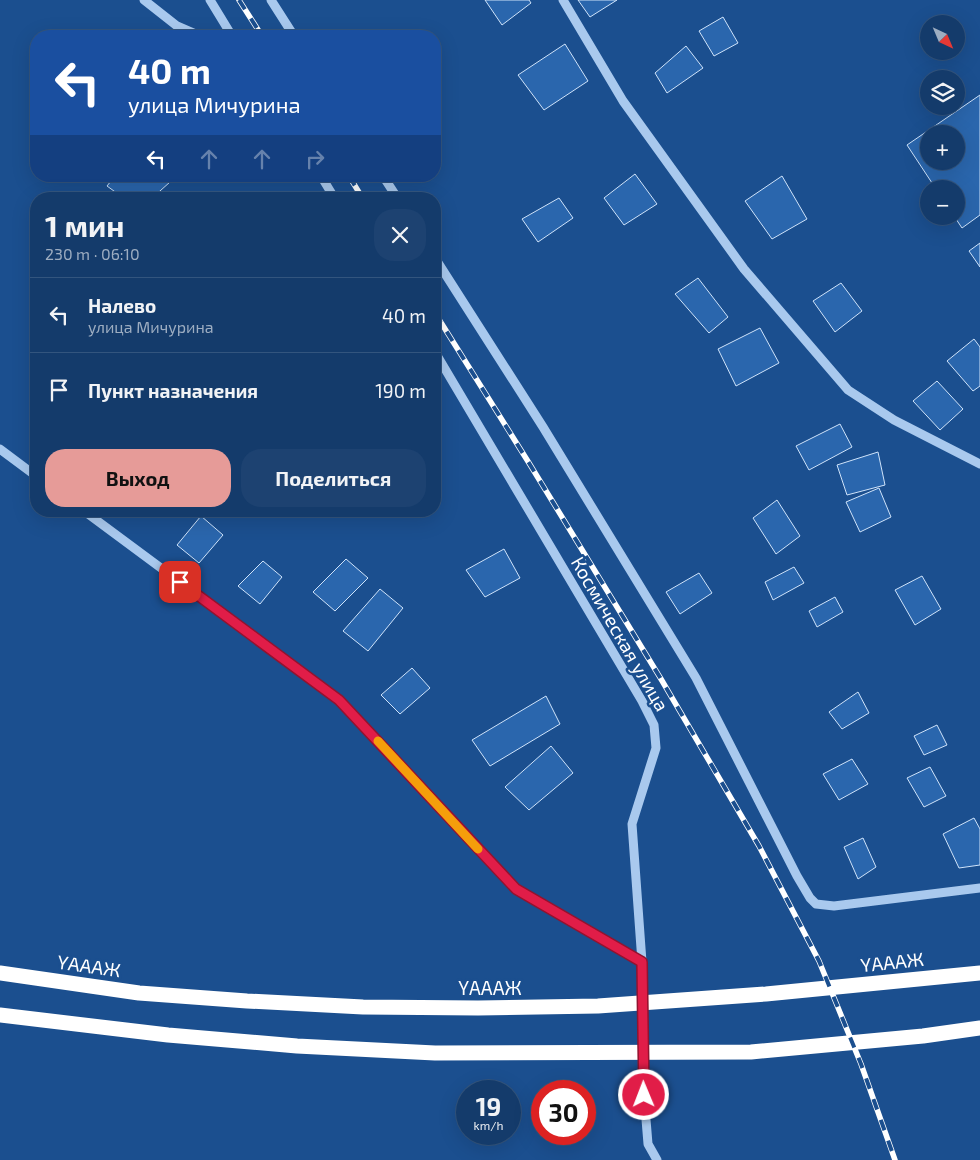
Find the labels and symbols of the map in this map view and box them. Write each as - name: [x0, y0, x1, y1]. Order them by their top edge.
- north arrow: [920, 15, 965, 60]
- street label: Космическая улица: [566, 552, 674, 716]
- pin: [159, 561, 201, 603]
- street label: ҮАААЖ: [859, 947, 925, 976]
- street label: ҮАААЖ: [56, 950, 122, 981]
- street label: ҮАААЖ: [458, 976, 522, 999]
- position arrow: [617, 1068, 669, 1120]
- speed limit sign: 30: [531, 1080, 596, 1145]

